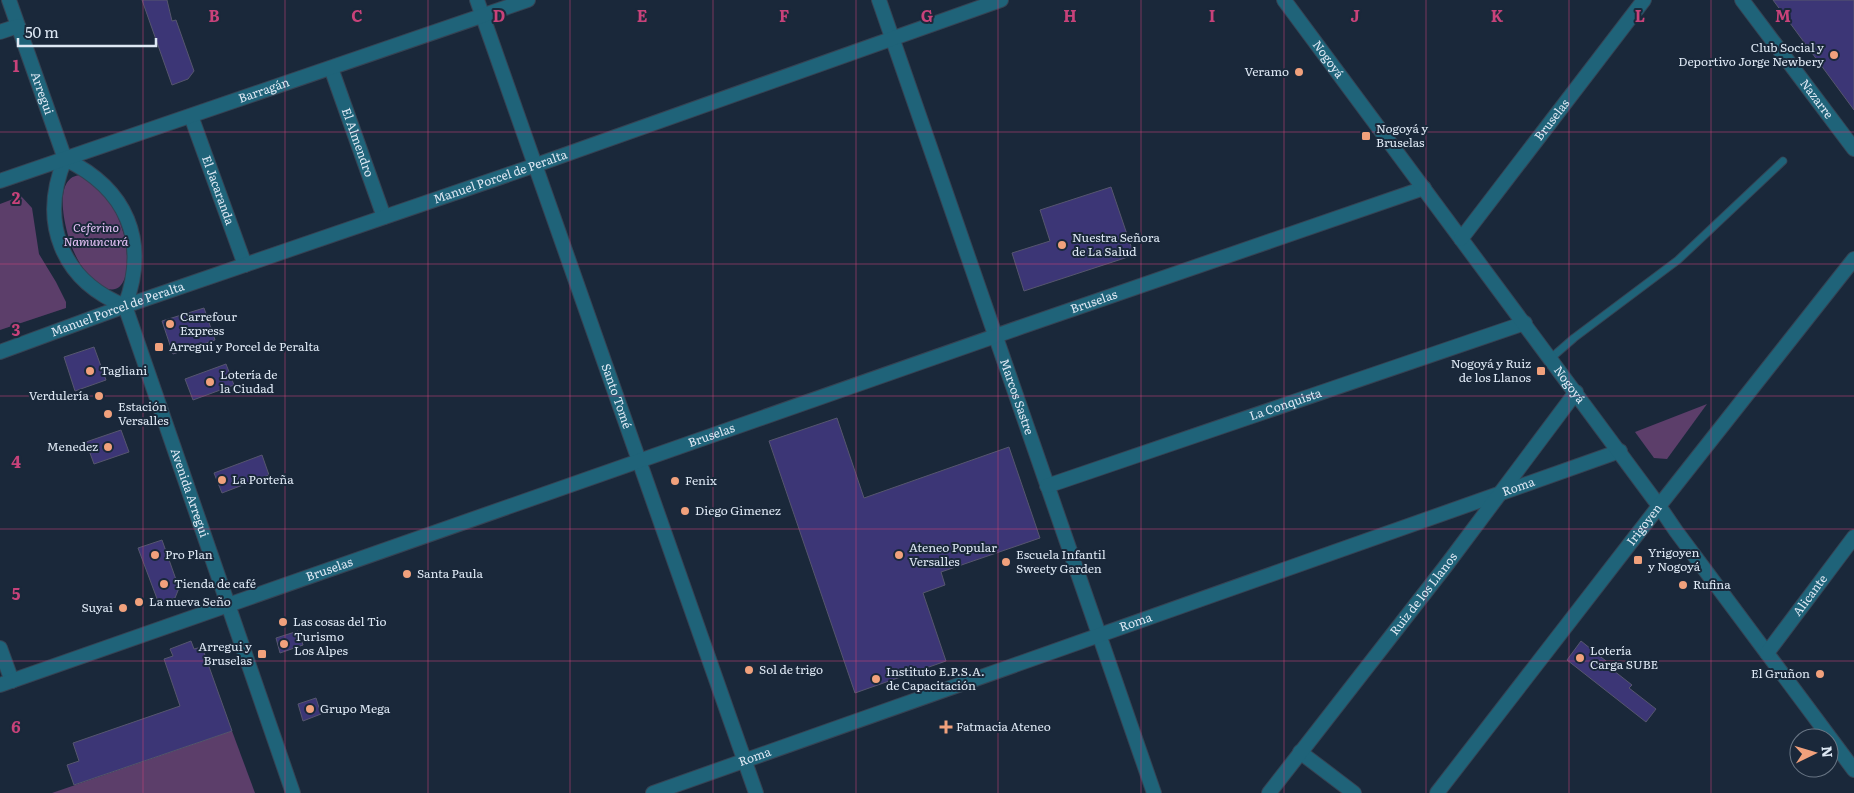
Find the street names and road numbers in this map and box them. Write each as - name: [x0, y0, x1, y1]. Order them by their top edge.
- street label: Nogoyá: [1309, 36, 1349, 82]
- street label: Arregui: [27, 69, 59, 117]
- street label: Barragán: [236, 72, 292, 107]
- street label: Nazarre: [1796, 75, 1838, 122]
- street label: Bruselas: [1529, 94, 1574, 144]
- street label: El Almendro: [338, 105, 379, 179]
- street label: Manuel Porcel de Peralta: [431, 145, 570, 208]
- street label: El Jacaranda: [198, 153, 240, 228]
- street label: Manuel Porcel de Peralta: [48, 276, 187, 341]
- street label: Bruselas: [1068, 284, 1120, 317]
- street label: Marcos Sastre: [996, 356, 1039, 437]
- street label: Santo Tomé: [598, 361, 637, 431]
- street label: Nogoyá: [1550, 362, 1590, 407]
- street label: La Conquista: [1247, 383, 1324, 424]
- street label: Bruselas: [685, 418, 738, 451]
- street label: Avenida Arregui: [167, 445, 214, 539]
- street label: Roma: [1499, 472, 1537, 500]
- street label: Irigoyen: [1622, 499, 1666, 549]
- street label: Ruiz de los Llanos: [1385, 548, 1461, 639]
- street label: Bruselas: [303, 552, 355, 585]
- street label: Alicante: [1788, 570, 1831, 619]
- street label: Roma: [1117, 607, 1155, 635]
- street label: Roma: [736, 742, 774, 770]

